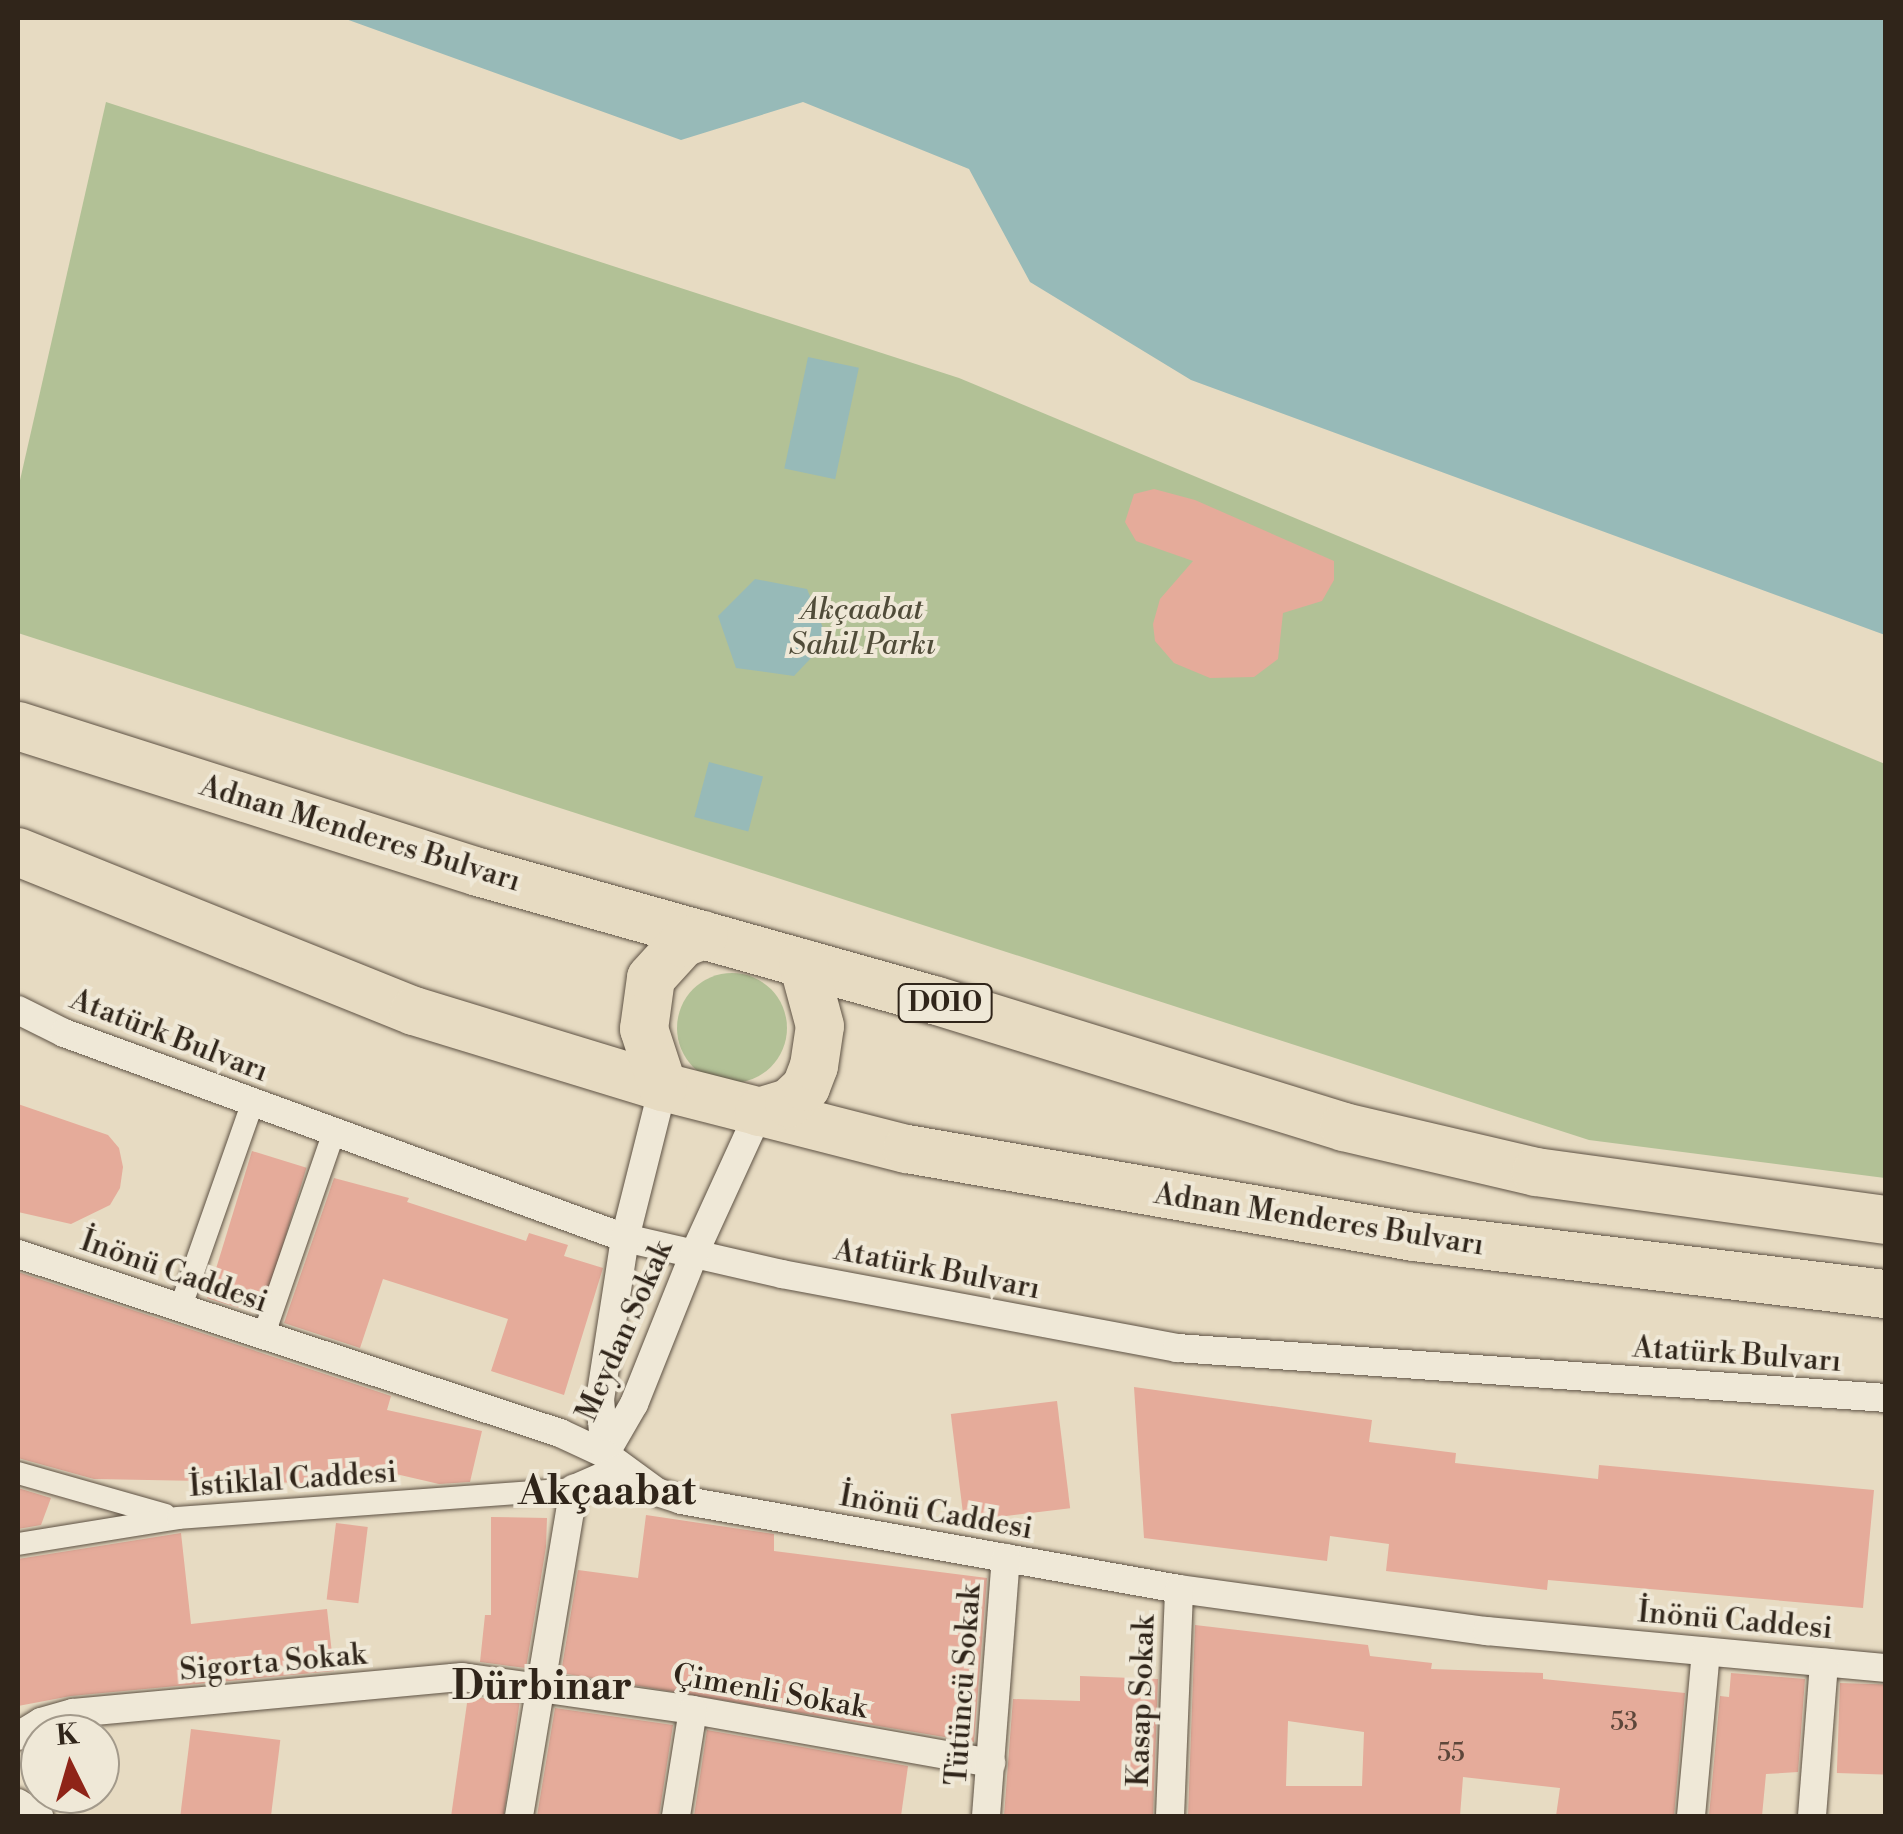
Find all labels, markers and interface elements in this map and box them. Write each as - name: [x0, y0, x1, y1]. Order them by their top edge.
- park label: Akçaabat Sahil Parkı: [789, 592, 935, 662]
- street label: Adnan Menderes Bulvarı: [195, 768, 525, 900]
- road number: D010: [898, 980, 992, 1026]
- street label: Atatürk Bulvarı: [65, 982, 273, 1090]
- street label: Adnan Menderes Bulvarı: [1152, 1176, 1486, 1264]
- street label: İnönü Caddesi: [76, 1223, 272, 1321]
- street label: Atatürk Bulvarı: [831, 1232, 1043, 1308]
- street label: Meydan Sokak: [569, 1235, 681, 1427]
- street label: Atatürk Bulvarı: [1631, 1330, 1843, 1380]
- street label: İstiklal Caddesi: [188, 1455, 398, 1505]
- district label: Akçaabat: [518, 1468, 696, 1516]
- street label: İnönü Caddesi: [837, 1478, 1035, 1548]
- street label: Tütüncü Sokak: [939, 1583, 989, 1787]
- street label: İnönü Caddesi: [1636, 1595, 1834, 1647]
- street label: Kasap Sokak: [1121, 1615, 1163, 1787]
- street label: Sigorta Sokak: [178, 1637, 368, 1689]
- street label: Çimenli Sokak: [670, 1657, 870, 1727]
- district label: Dürbinar: [452, 1663, 632, 1711]
- house number: 53: [1610, 1708, 1638, 1738]
- north arrow: [20, 1714, 120, 1814]
- text: K: [55, 1717, 80, 1754]
- house number: 55: [1437, 1739, 1465, 1769]

